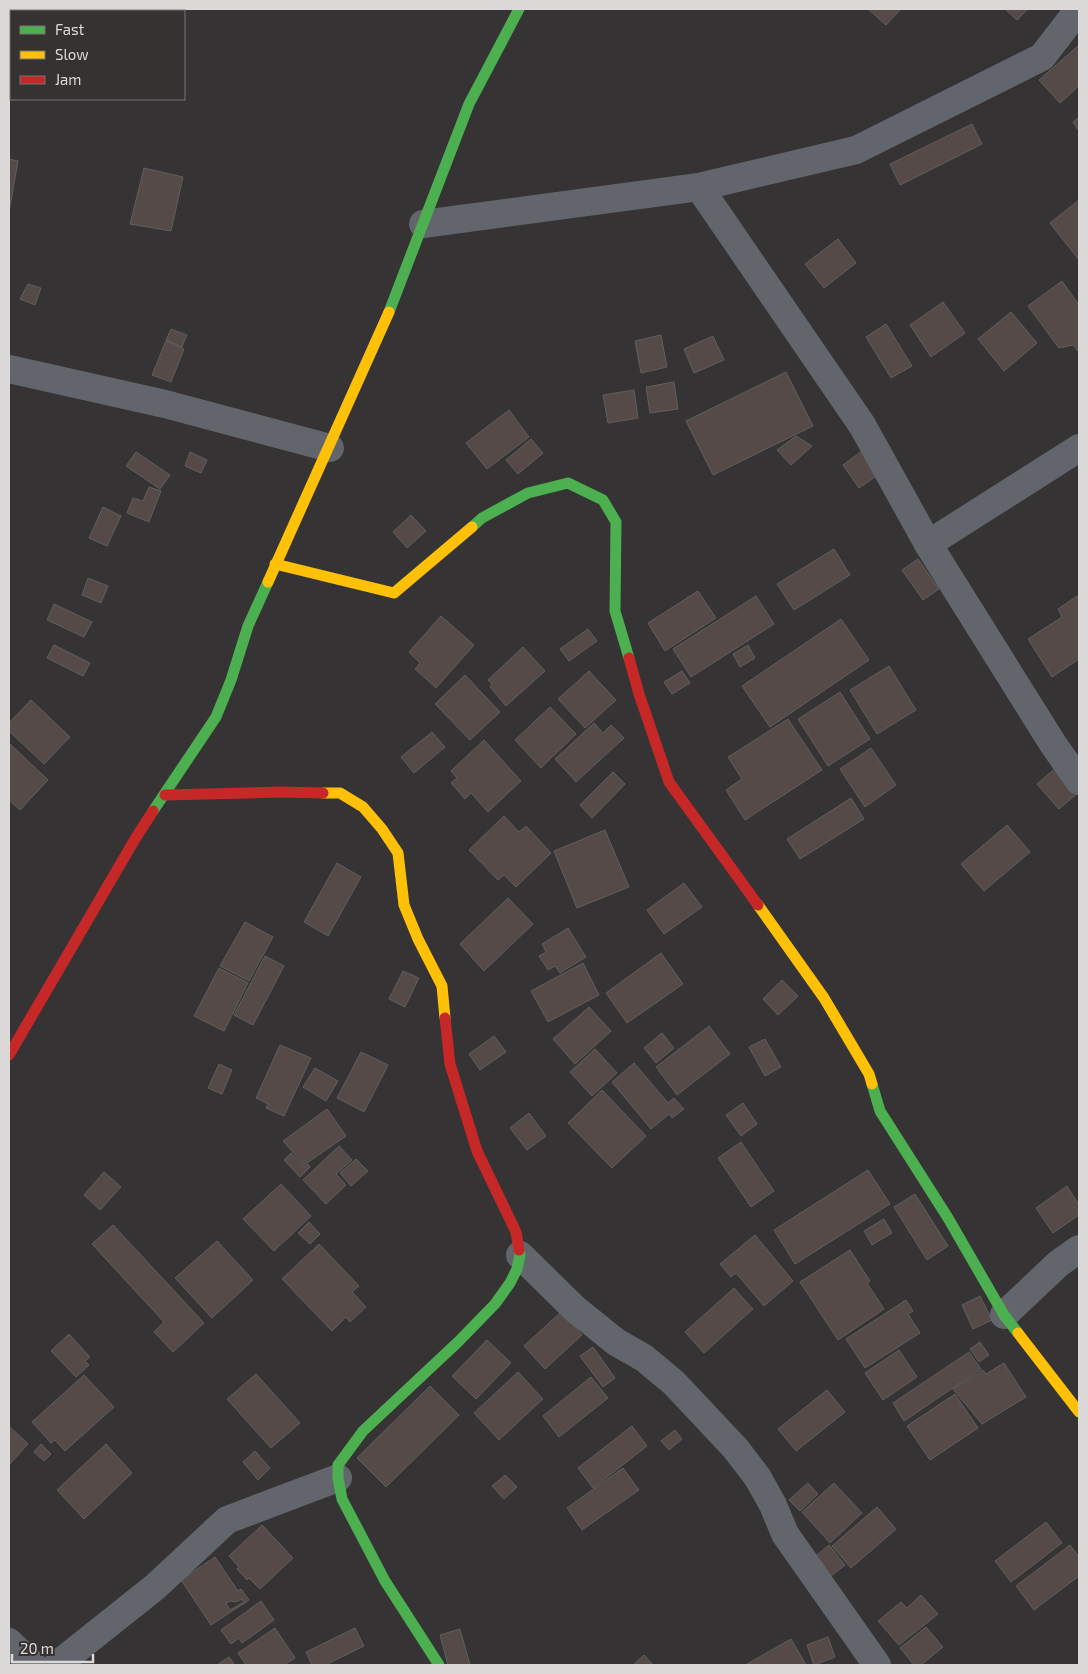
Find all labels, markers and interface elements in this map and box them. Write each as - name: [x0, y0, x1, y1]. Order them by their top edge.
- legend: [10, 10, 185, 100]
- text: Fast: [55, 20, 85, 38]
- text: Slow: [55, 45, 89, 63]
- text: Jam: [55, 70, 81, 88]
- scale bar: [12, 1632, 94, 1664]
- text: 20 m: [20, 1639, 54, 1657]

